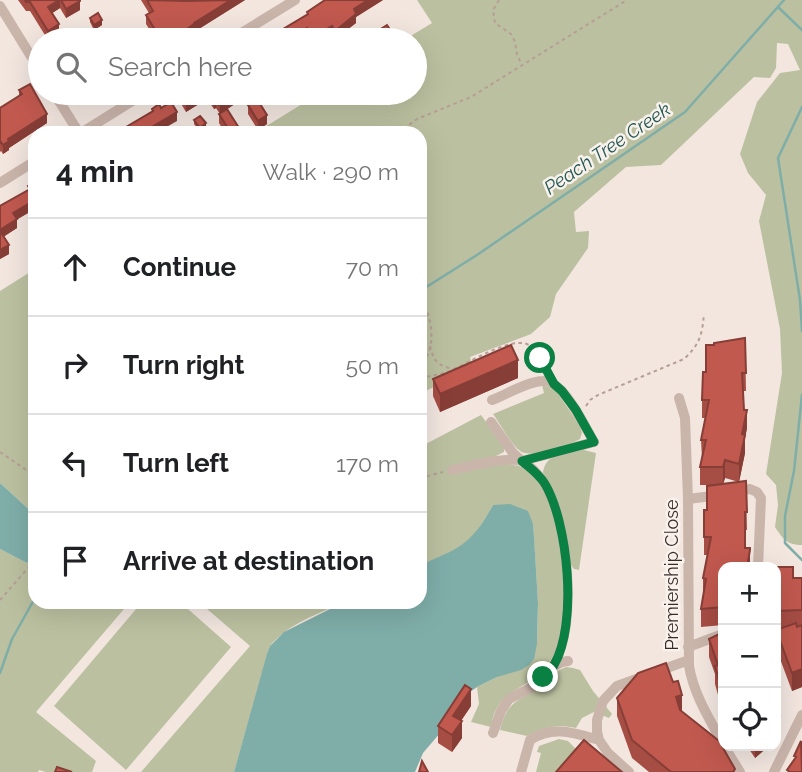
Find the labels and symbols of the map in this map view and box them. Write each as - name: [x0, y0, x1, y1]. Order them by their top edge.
- water label: Peach Tree Creek: [540, 98, 674, 198]
- route start: [524, 342, 555, 373]
- street label: Premiership Close: [661, 499, 682, 651]
- route end: [527, 661, 558, 692]

